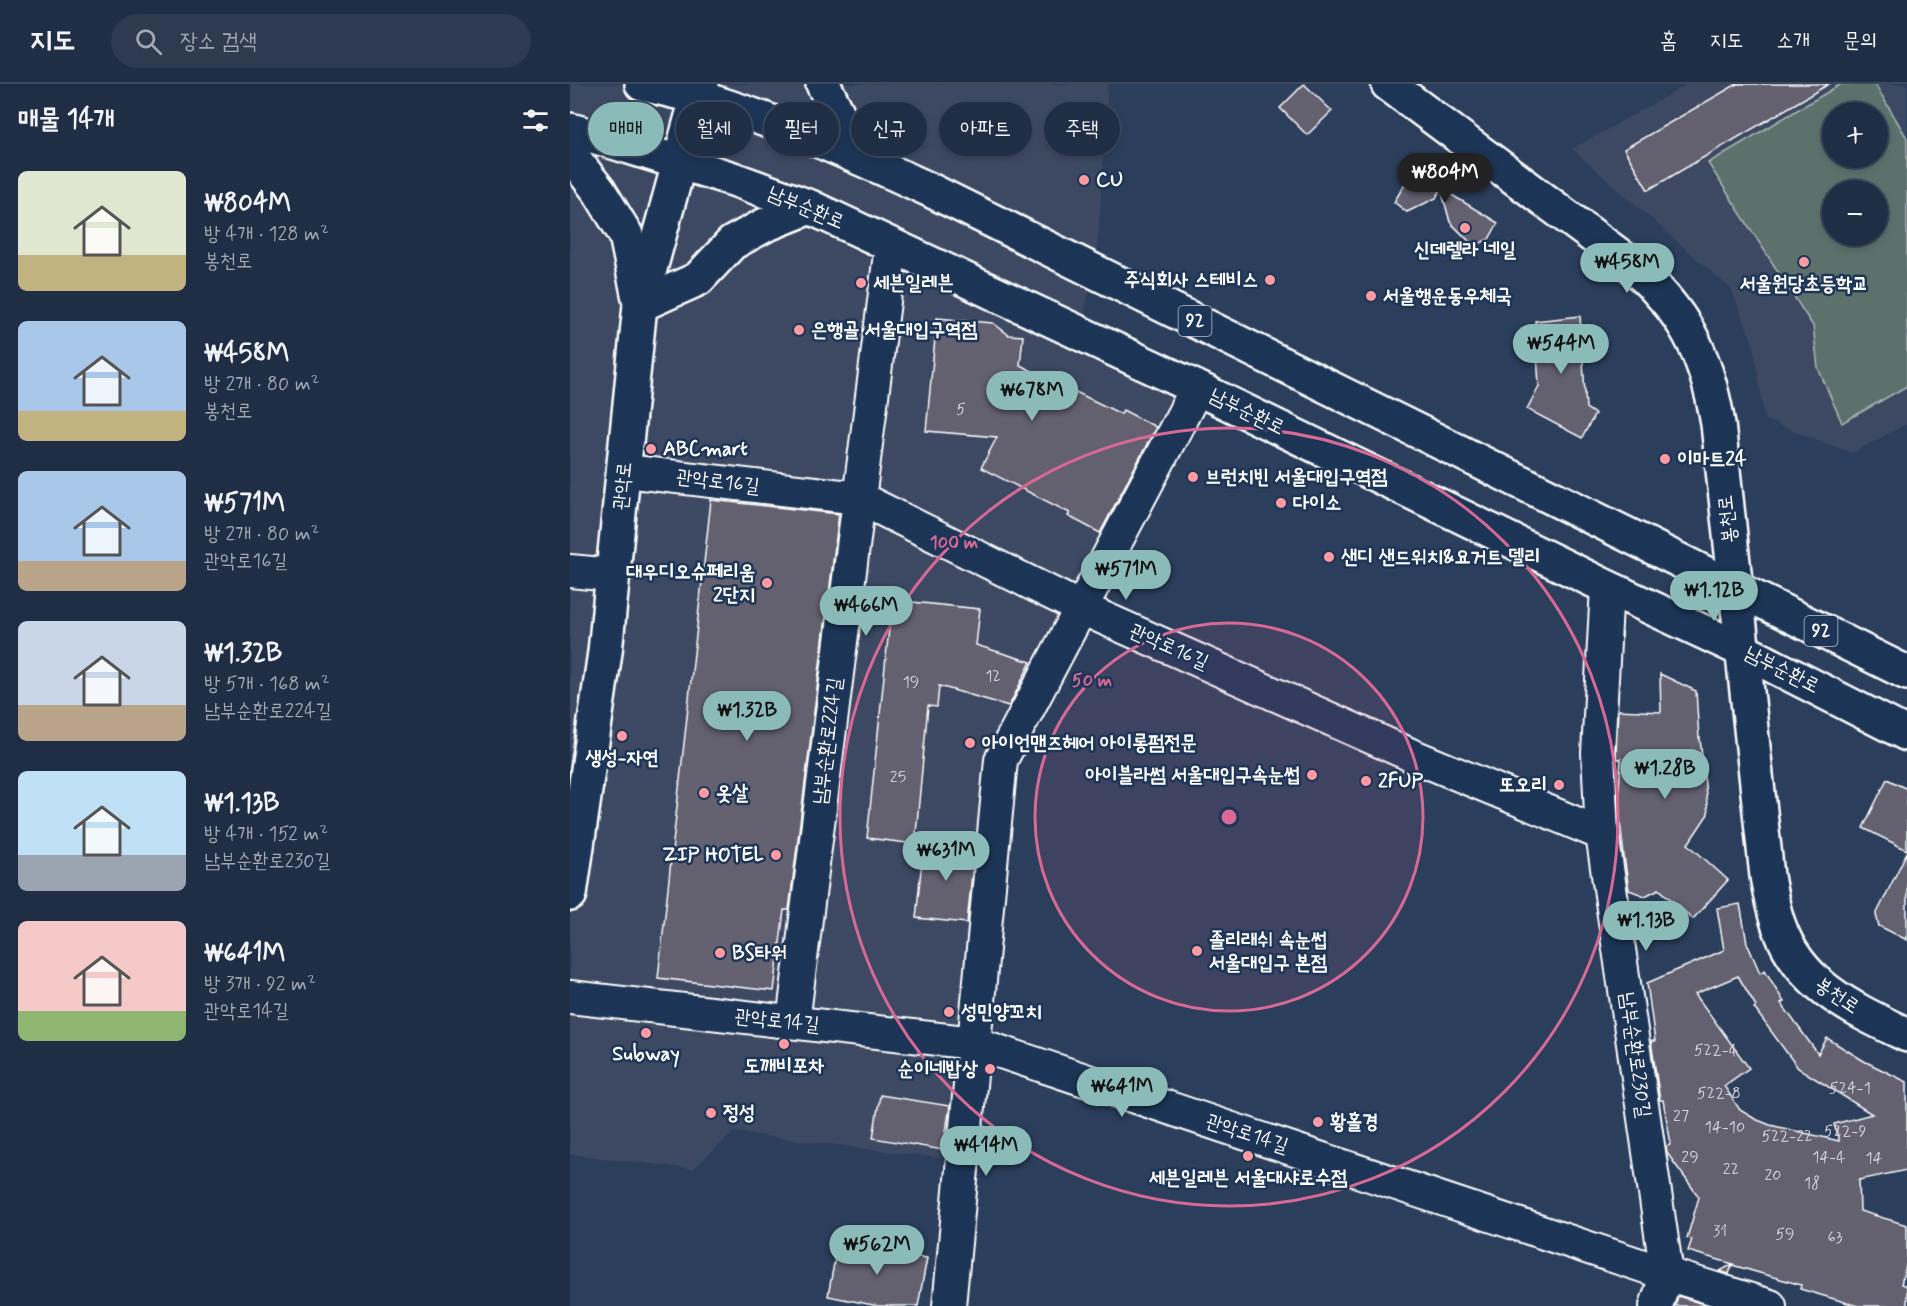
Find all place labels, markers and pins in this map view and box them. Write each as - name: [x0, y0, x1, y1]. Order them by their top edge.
- pin: ₩804M: [1403, 153, 1487, 204]
- place label: CU: [1096, 167, 1123, 194]
- marker: CU: [1077, 173, 1091, 187]
- marker: 신데렐라 네일: [1458, 221, 1472, 235]
- place label: 신데렐라 네일: [1414, 237, 1516, 264]
- pin: ₩458M: [1585, 243, 1669, 294]
- marker: 서울원당초등학교: [1797, 255, 1811, 269]
- place label: 주식회사 스테비스: [1124, 267, 1258, 294]
- place label: 세븐일레븐: [873, 270, 953, 297]
- place label: 서울원당초등학교: [1740, 271, 1868, 298]
- marker: 주식회사 스테비스: [1263, 273, 1277, 287]
- marker: 세븐일레븐: [854, 276, 868, 290]
- place label: 서울행운동우체국: [1383, 283, 1512, 310]
- marker: 서울행운동우체국: [1364, 289, 1378, 303]
- place label: 은행골 서울대입구역점: [811, 317, 977, 344]
- marker: 은행골 서울대입구역점: [792, 323, 806, 337]
- pin: ₩544M: [1519, 324, 1603, 375]
- pin: ₩678M: [990, 371, 1074, 422]
- place label: ABCmart: [663, 436, 748, 463]
- marker: ABCmart: [644, 442, 658, 456]
- place label: 이마트24: [1677, 446, 1747, 473]
- marker: 이마트24: [1658, 452, 1672, 466]
- place label: 브런치빈 서울대입구역점: [1205, 464, 1387, 491]
- marker: 브런치빈 서울대입구역점: [1186, 470, 1200, 484]
- place label: 다이소: [1293, 490, 1341, 517]
- marker: 다이소: [1274, 496, 1288, 510]
- place label: 샌디 샌드위치&요거트 델리: [1341, 544, 1540, 571]
- pin: ₩571M: [1084, 550, 1168, 601]
- marker: 샌디 샌드위치&요거트 델리: [1322, 550, 1336, 564]
- place label: 대우디오슈페리움 2단지: [626, 559, 755, 609]
- pin: ₩1.12B: [1665, 571, 1763, 622]
- marker: 대우디오슈페리움 2단지: [760, 576, 774, 590]
- pin: ₩466M: [824, 586, 908, 637]
- pin: ₩1.32B: [698, 691, 796, 742]
- marker: 생성-자연: [615, 729, 629, 743]
- place label: 아이언맨즈헤어 아이롱펌전문: [982, 730, 1197, 757]
- marker: 아이언맨즈헤어 아이롱펌전문: [963, 736, 977, 750]
- place label: 생성-자연: [585, 745, 659, 772]
- pin: ₩1.28B: [1616, 749, 1714, 800]
- place label: 아이블라썸 서울대입구속눈썹: [1085, 762, 1300, 789]
- marker: 아이블라썸 서울대입구속눈썹: [1305, 768, 1319, 782]
- place label: 2FUP: [1378, 768, 1423, 795]
- place label: 또오리: [1499, 772, 1547, 799]
- marker: 2FUP: [1359, 774, 1373, 788]
- marker: 또오리: [1552, 778, 1566, 792]
- place label: 옷살: [716, 780, 748, 807]
- marker: 옷살: [697, 786, 711, 800]
- centre of rings: [1219, 807, 1239, 827]
- pin: ₩631M: [904, 831, 988, 882]
- place label: ZIP HOTEL: [662, 842, 764, 869]
- marker: ZIP HOTEL: [769, 848, 783, 862]
- pin: ₩1.13B: [1597, 901, 1695, 952]
- place label: 졸리래쉬 속눈썹 서울대입구 본점: [1209, 927, 1327, 977]
- place label: BS타워: [732, 940, 787, 967]
- marker: 졸리래쉬 속눈썹 서울대입구 본점: [1190, 944, 1204, 958]
- marker: BS타워: [713, 946, 727, 960]
- place label: 성민양꼬치: [961, 999, 1041, 1026]
- marker: 성민양꼬치: [942, 1005, 956, 1019]
- marker: Subway: [639, 1026, 653, 1040]
- marker: 도깨비포차: [777, 1037, 791, 1051]
- place label: Subway: [612, 1041, 680, 1068]
- place label: 도깨비포차: [744, 1053, 824, 1080]
- place label: 순이네밥상: [898, 1056, 978, 1083]
- marker: 순이네밥상: [983, 1062, 997, 1076]
- pin: ₩641M: [1080, 1067, 1164, 1118]
- place label: 정성: [723, 1100, 755, 1127]
- marker: 정성: [704, 1106, 718, 1120]
- place label: 황홀경: [1330, 1109, 1378, 1136]
- marker: 황홀경: [1311, 1115, 1325, 1129]
- pin: ₩414M: [944, 1126, 1028, 1177]
- marker: 세븐일레븐 서울대샤로수점: [1241, 1149, 1255, 1163]
- place label: 세븐일레븐 서울대샤로수점: [1149, 1165, 1347, 1192]
- pin: ₩562M: [835, 1225, 919, 1276]

